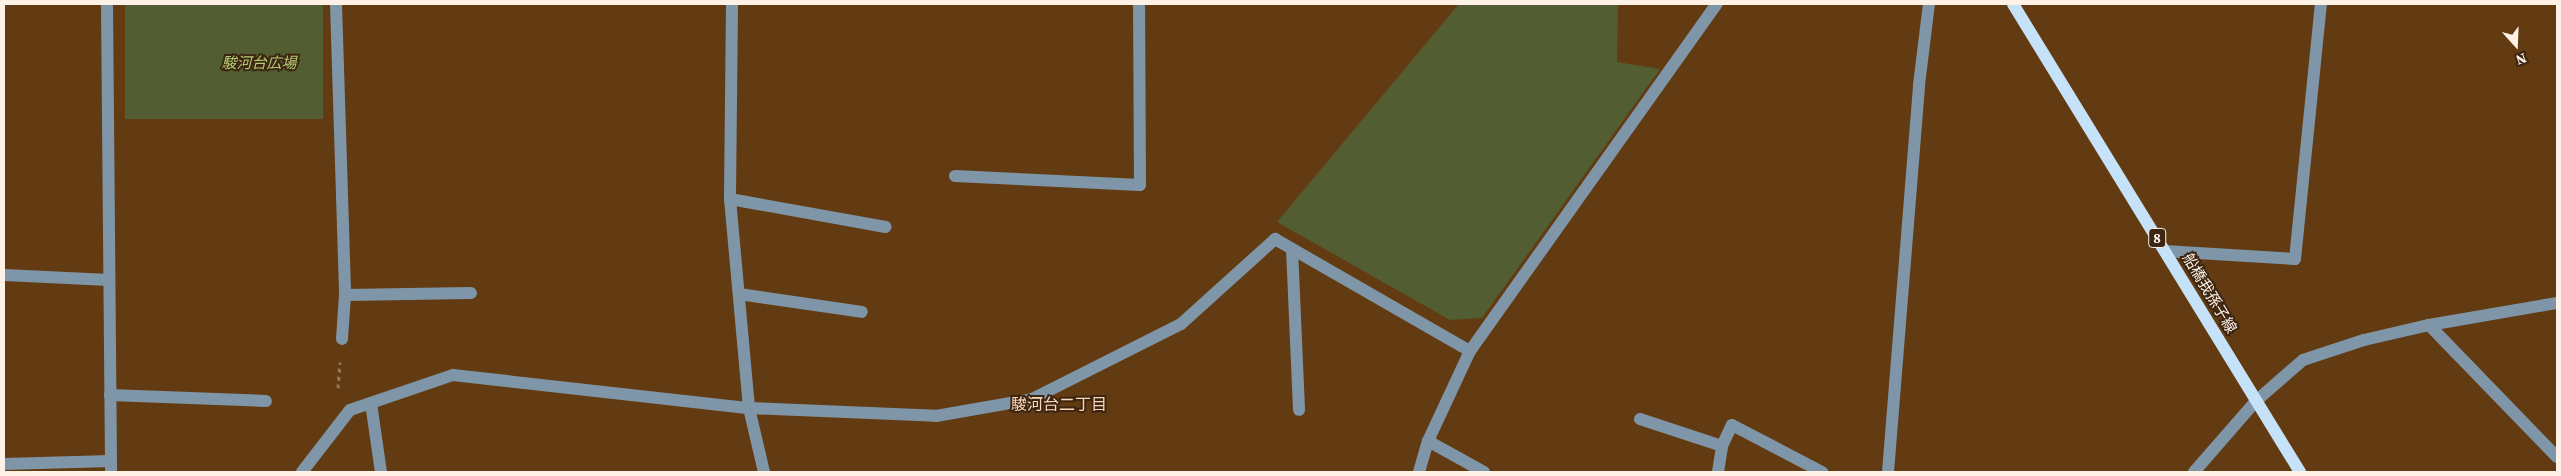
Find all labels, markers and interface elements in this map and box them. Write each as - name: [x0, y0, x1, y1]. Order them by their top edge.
- north arrow: [2491, 20, 2541, 70]
- text: N: [2513, 48, 2529, 70]
- park label: 駿河台広場: [222, 54, 296, 72]
- road number: 8: [2147, 227, 2167, 250]
- street label: 船橋我孫子線: [2179, 250, 2241, 336]
- district label: 駿河台二丁目: [1011, 394, 1107, 414]

